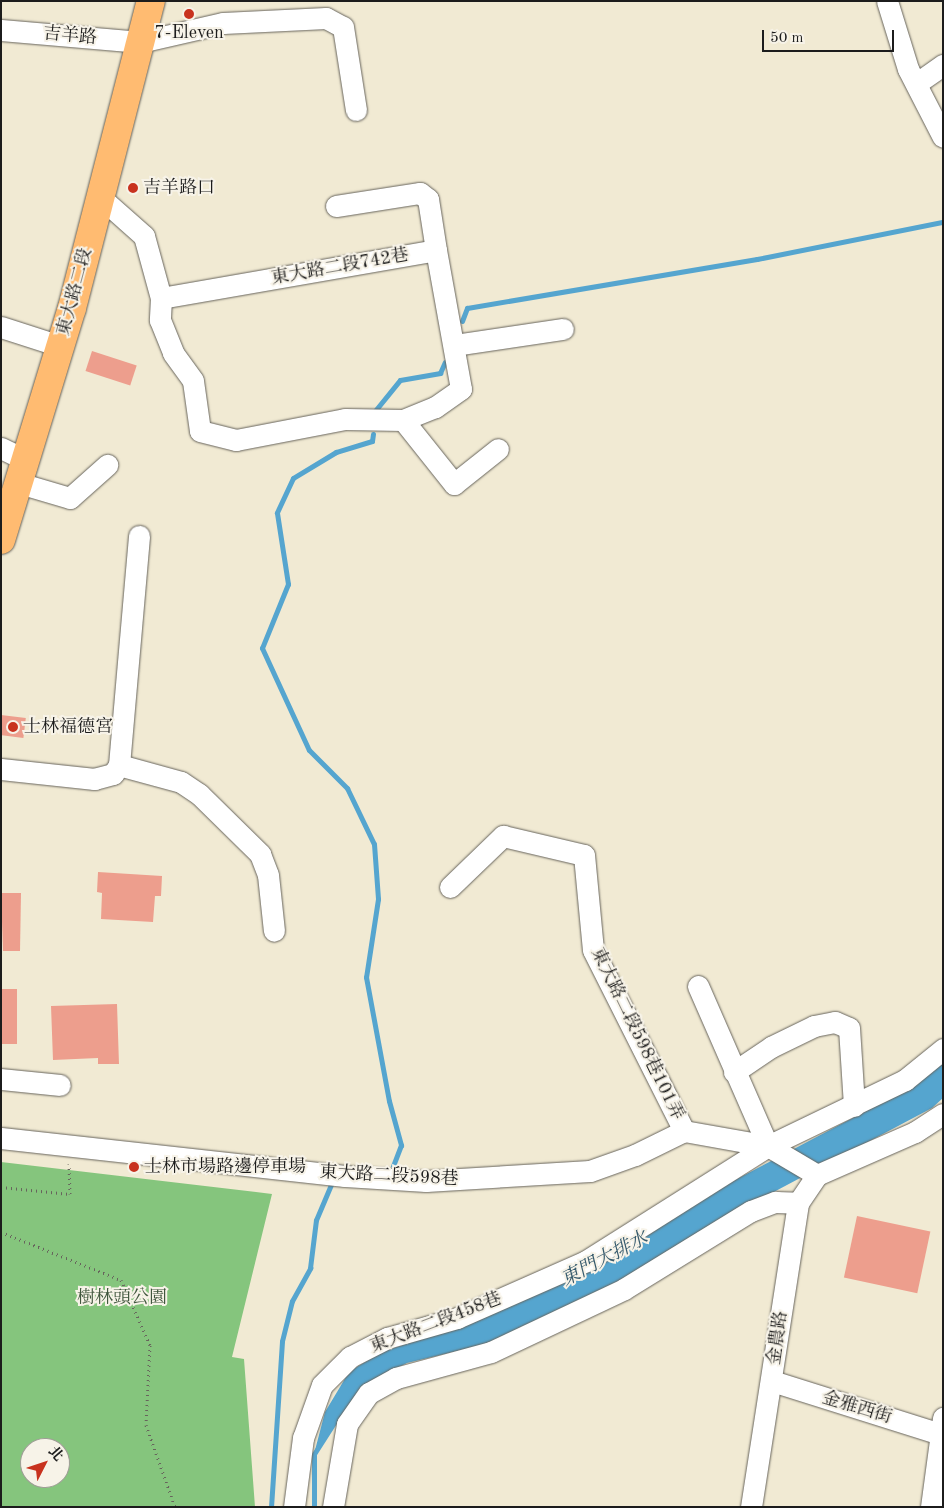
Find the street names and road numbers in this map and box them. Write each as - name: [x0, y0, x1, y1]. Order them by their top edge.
- street label: 吉羊路: [42, 23, 98, 49]
- street label: 東大路二段742巷: [270, 244, 410, 290]
- street label: 東大路二段: [53, 246, 97, 338]
- street label: 東大路二段598巷101弄: [586, 944, 688, 1124]
- street label: 東大路二段598巷: [319, 1162, 459, 1190]
- street label: 東大路二段458巷: [367, 1288, 505, 1358]
- street label: 金農路: [764, 1310, 792, 1366]
- street label: 金雅西街: [819, 1387, 895, 1429]

